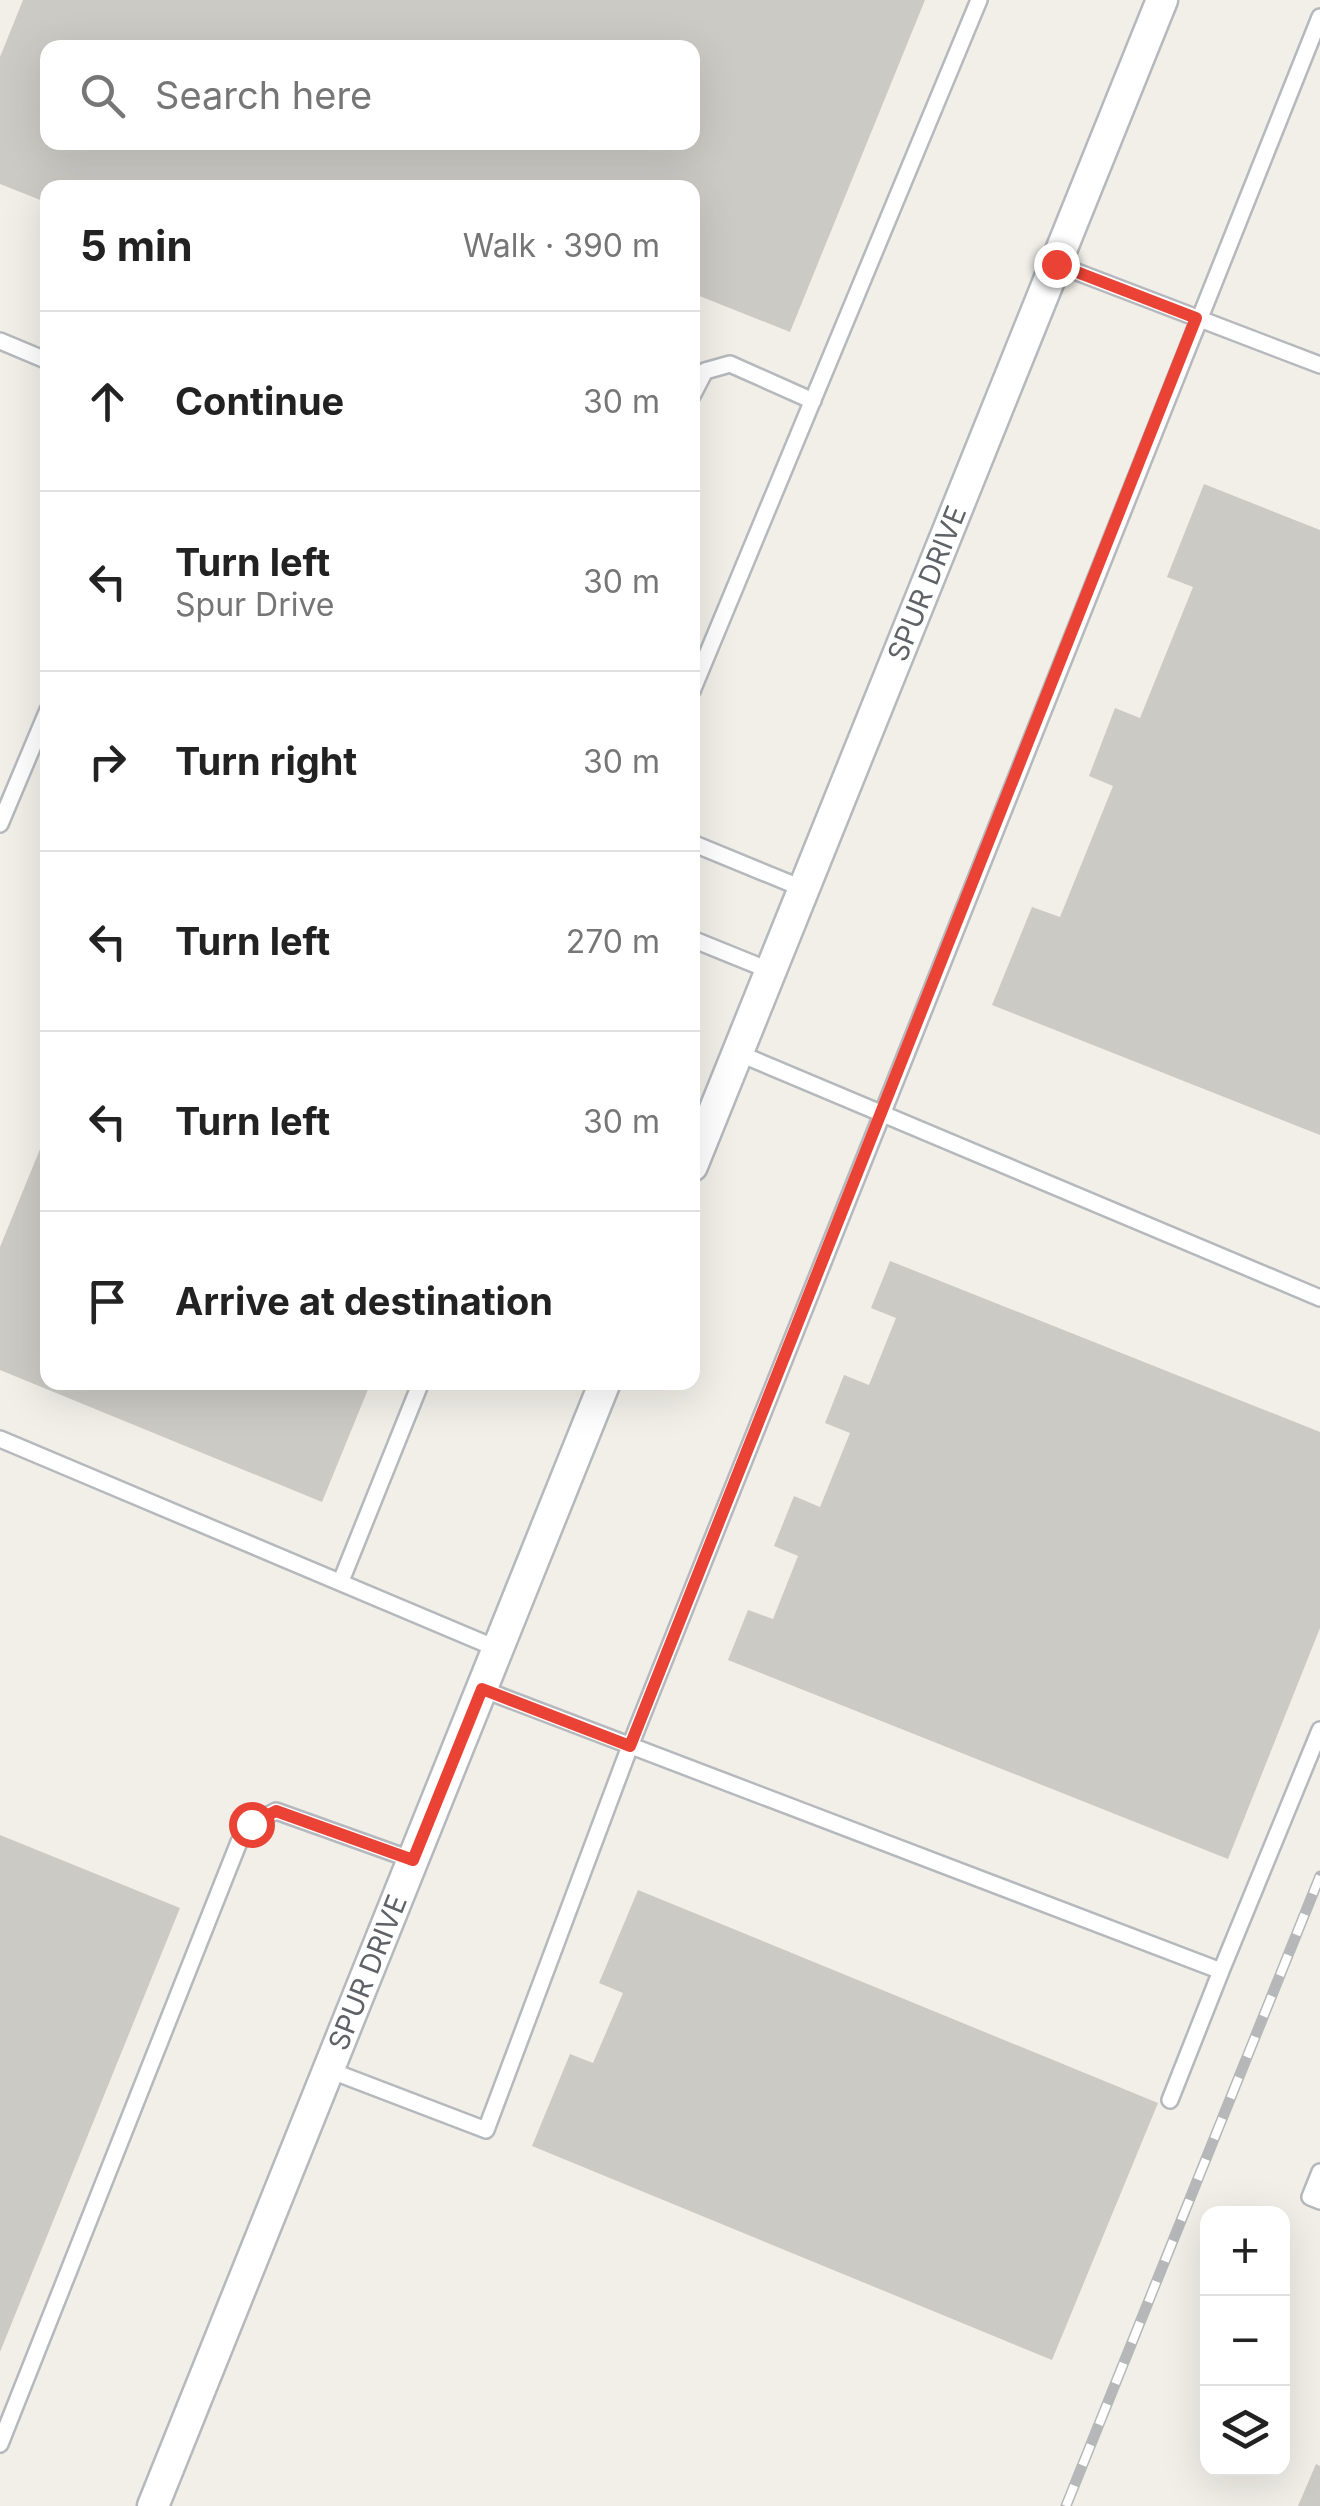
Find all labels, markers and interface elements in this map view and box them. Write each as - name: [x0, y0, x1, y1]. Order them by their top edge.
- search box: [40, 40, 700, 150]
- icon: search: [75, 68, 130, 123]
- text: Search here: [155, 72, 372, 118]
- text: 5 min: [80, 220, 193, 271]
- text: Walk · 390 m: [463, 226, 660, 265]
- route end: [1034, 242, 1080, 288]
- icon: ahead: [80, 374, 135, 429]
- text: Continue: [175, 378, 344, 424]
- text: 30 m: [583, 382, 660, 421]
- street label: SPUR DRIVE: [880, 501, 973, 666]
- text: Turn left: [175, 539, 330, 585]
- icon: left: [80, 554, 135, 609]
- text: 30 m: [583, 562, 660, 601]
- text: Spur Drive: [175, 585, 335, 624]
- icon: right: [80, 734, 135, 789]
- text: Turn right: [175, 738, 357, 784]
- text: 30 m: [583, 742, 660, 781]
- icon: left: [80, 914, 135, 969]
- text: Turn left: [175, 918, 330, 964]
- text: 270 m: [566, 922, 660, 961]
- icon: left: [80, 1094, 135, 1149]
- text: Turn left: [175, 1098, 330, 1144]
- text: 30 m: [583, 1102, 660, 1141]
- icon: arrive: [80, 1274, 135, 1329]
- text: Arrive at destination: [175, 1278, 553, 1324]
- route start: [229, 1802, 275, 1848]
- street label: SPUR DRIVE: [321, 1890, 414, 2055]
- map controls: [1200, 2206, 1290, 2476]
- button: +: [1200, 2206, 1290, 2296]
- button: −: [1200, 2296, 1290, 2386]
- button: layers: [1200, 2386, 1290, 2476]

